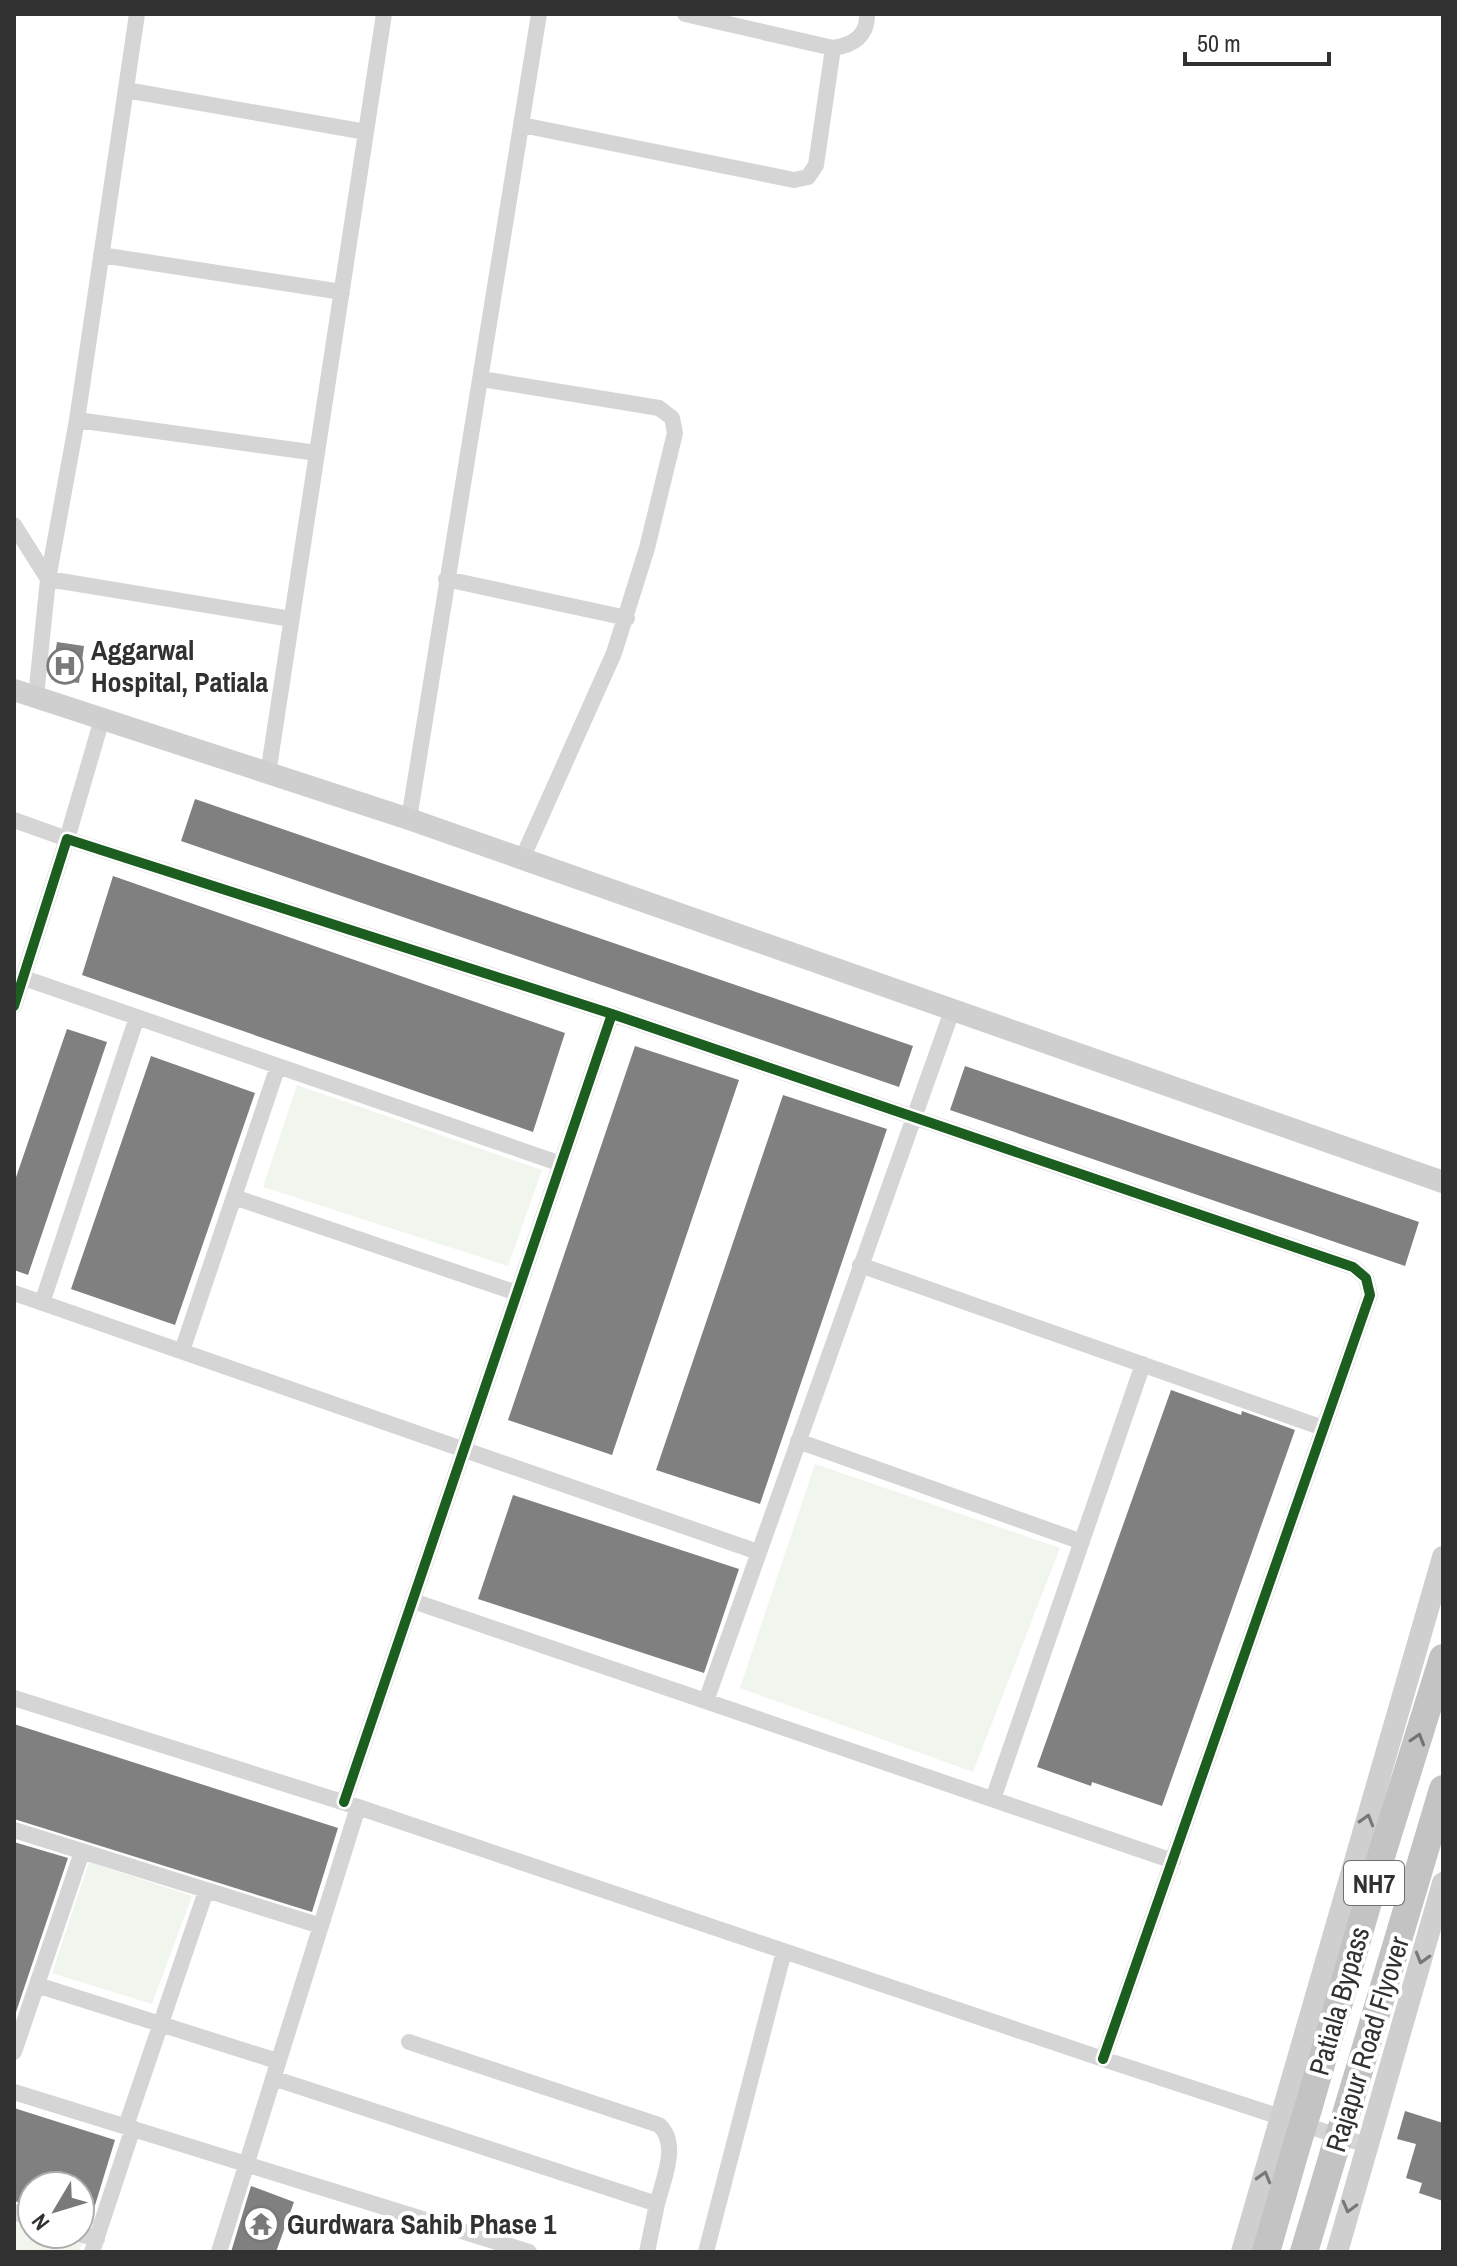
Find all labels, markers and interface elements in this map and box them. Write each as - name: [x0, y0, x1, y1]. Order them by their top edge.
- scale bar: [1185, 16, 1329, 66]
- text: 50 m: [1197, 27, 1241, 59]
- place label: Aggarwal Hospital, Patiala: [91, 631, 269, 701]
- hospital icon: Aggarwal Hospital, Patiala: [46, 647, 84, 685]
- one-way arrow: [1409, 1732, 1425, 1746]
- one-way arrow: [1357, 1813, 1374, 1827]
- road number: NH7: [1344, 1861, 1404, 1905]
- street label: Patiala Bypass: [1300, 1922, 1378, 2080]
- street label: Rajapur Road Flyover: [1316, 1931, 1418, 2156]
- one-way arrow: [1415, 1950, 1431, 1964]
- north arrow: [16, 2170, 96, 2250]
- one-way arrow: [1255, 2171, 1271, 2185]
- one-way arrow: [1342, 2200, 1359, 2214]
- temple icon: Gurdwara Sahib Phase 1: [242, 2205, 280, 2243]
- place label: Gurdwara Sahib Phase 1: [287, 2205, 557, 2243]
- text: N: [24, 2208, 56, 2237]

